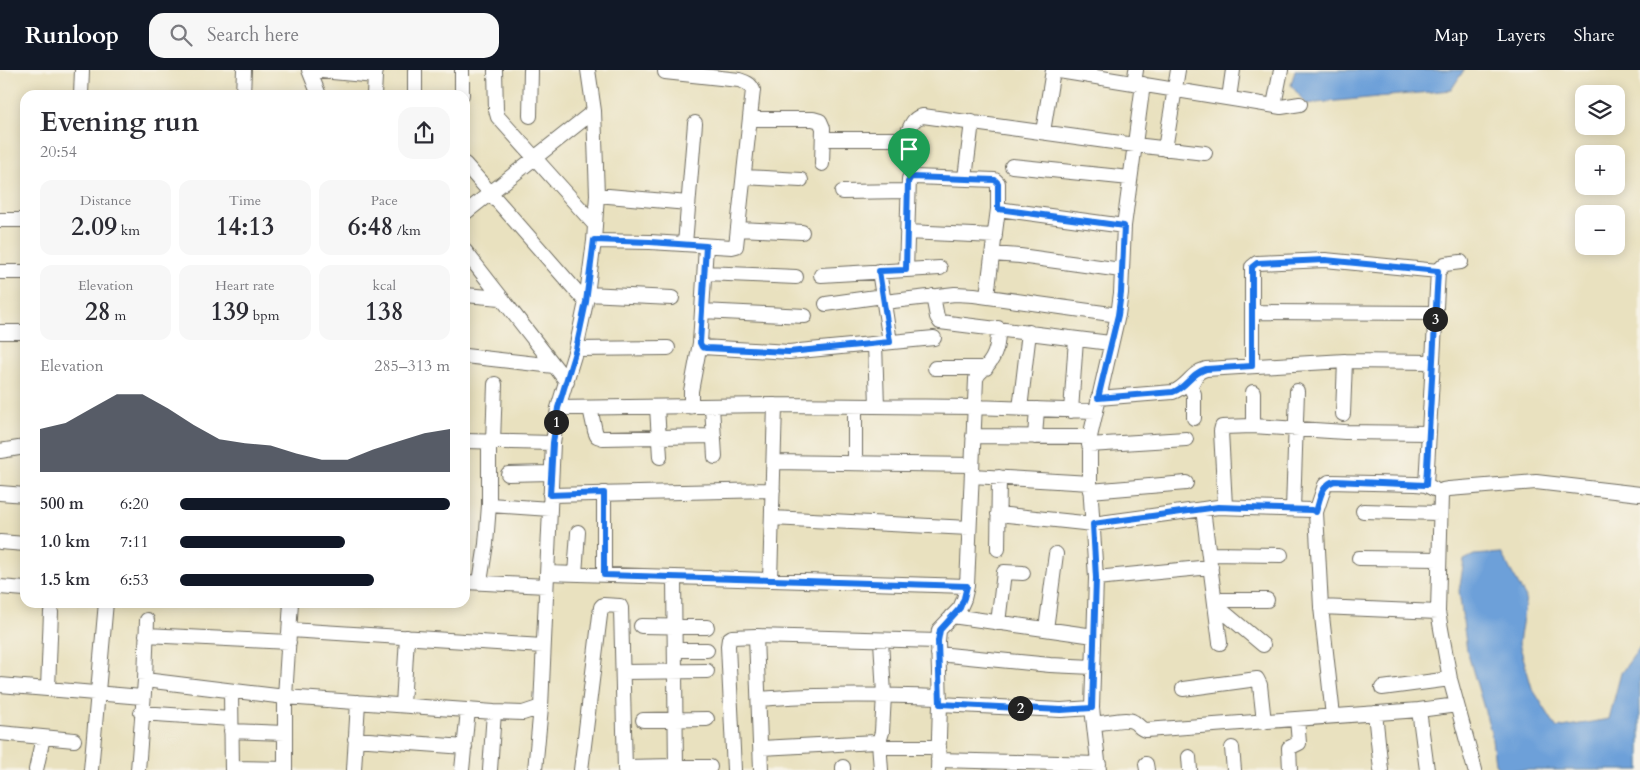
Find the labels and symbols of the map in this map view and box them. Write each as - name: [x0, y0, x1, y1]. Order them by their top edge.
- pin: [888, 128, 930, 179]
- pin: 3: [1422, 306, 1448, 332]
- pin: 1: [544, 410, 568, 434]
- pin: 2: [1008, 696, 1032, 720]

